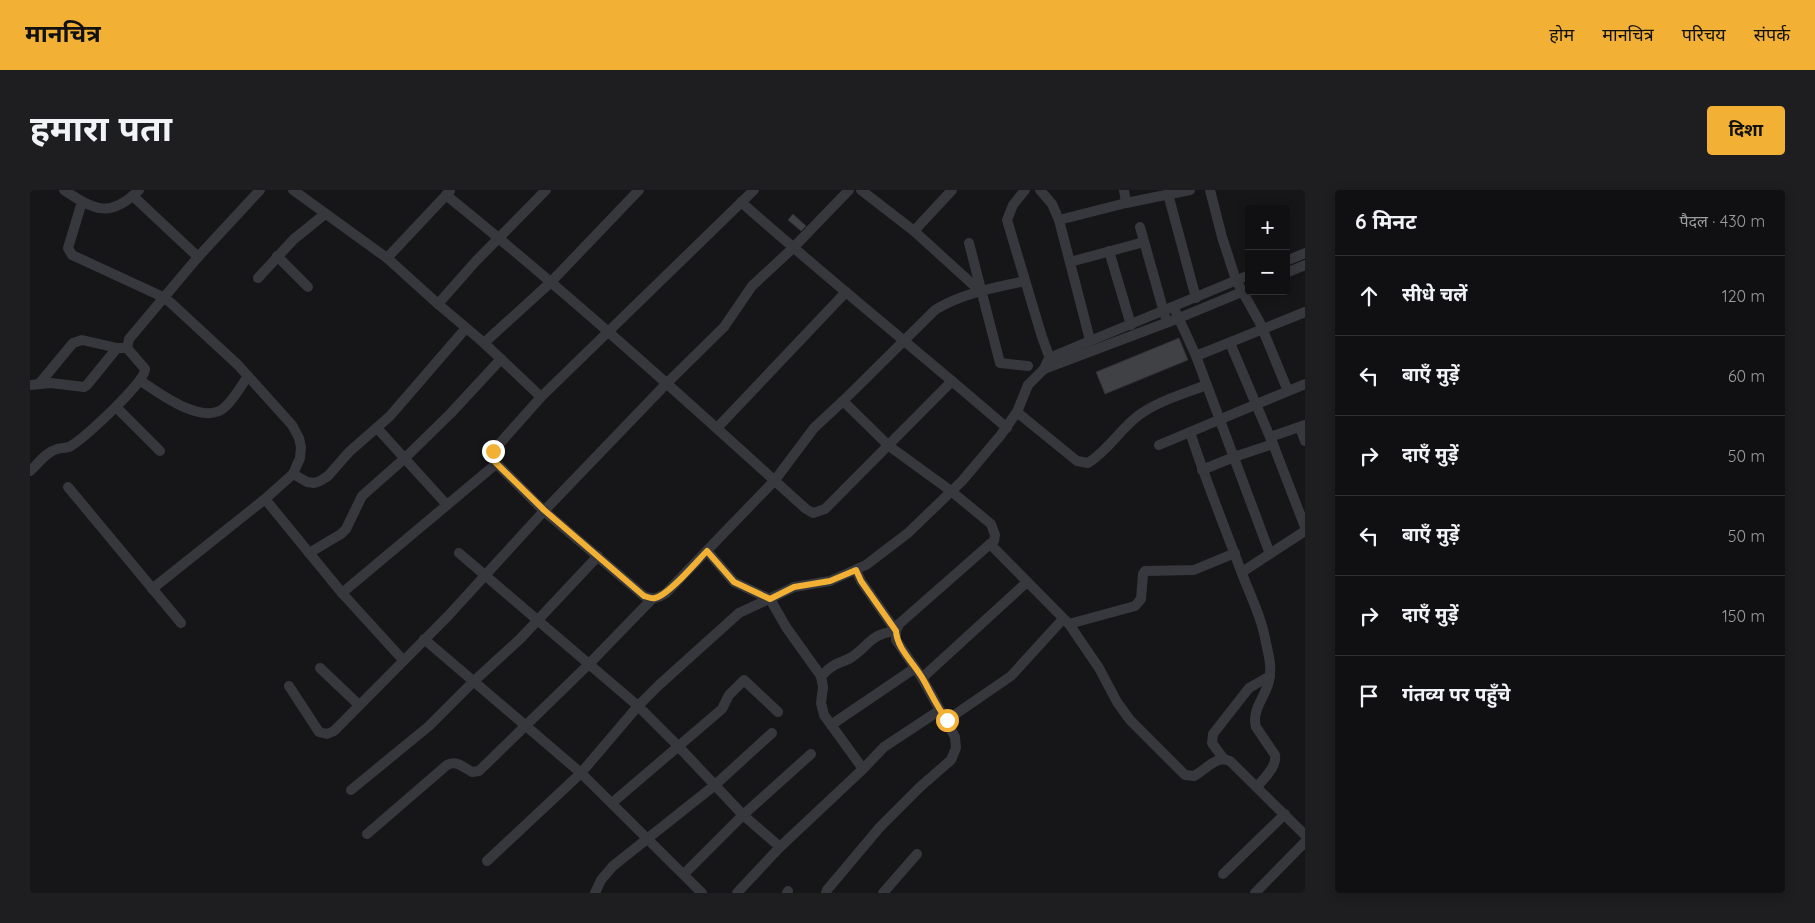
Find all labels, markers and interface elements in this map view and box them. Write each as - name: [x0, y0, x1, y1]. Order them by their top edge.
- text: मानचित्र: [25, 18, 101, 48]
- text: होम: [1549, 23, 1574, 46]
- text: मानचित्र: [1602, 23, 1654, 46]
- text: परिचय: [1682, 23, 1726, 46]
- text: संपर्क: [1754, 23, 1790, 46]
- text: हमारा पता: [30, 106, 172, 150]
- button: दिशा: [1707, 106, 1785, 155]
- map controls: [1245, 205, 1290, 295]
- button: +: [1245, 205, 1290, 250]
- text: 6 मिनट: [1355, 208, 1417, 234]
- text: पैदल · 430 m: [1679, 211, 1765, 231]
- button: −: [1245, 250, 1290, 295]
- icon: ahead: [1355, 282, 1383, 310]
- text: सीधे चलें: [1402, 282, 1467, 306]
- text: 120 m: [1722, 286, 1765, 306]
- icon: left: [1355, 362, 1383, 390]
- text: बाएँ मुड़ें: [1402, 362, 1459, 386]
- text: 60 m: [1728, 366, 1765, 386]
- route end: [482, 440, 505, 463]
- icon: right: [1355, 442, 1383, 470]
- text: दाएँ मुड़ें: [1402, 442, 1458, 466]
- text: 50 m: [1728, 446, 1765, 466]
- icon: left: [1355, 522, 1383, 550]
- text: बाएँ मुड़ें: [1402, 522, 1459, 546]
- text: 50 m: [1728, 526, 1765, 546]
- icon: right: [1355, 602, 1383, 630]
- text: दाएँ मुड़ें: [1402, 602, 1458, 626]
- text: 150 m: [1722, 606, 1765, 626]
- icon: arrive: [1355, 682, 1383, 710]
- text: गंतव्य पर पहुँचे: [1402, 682, 1510, 706]
- route start: [936, 709, 959, 732]

